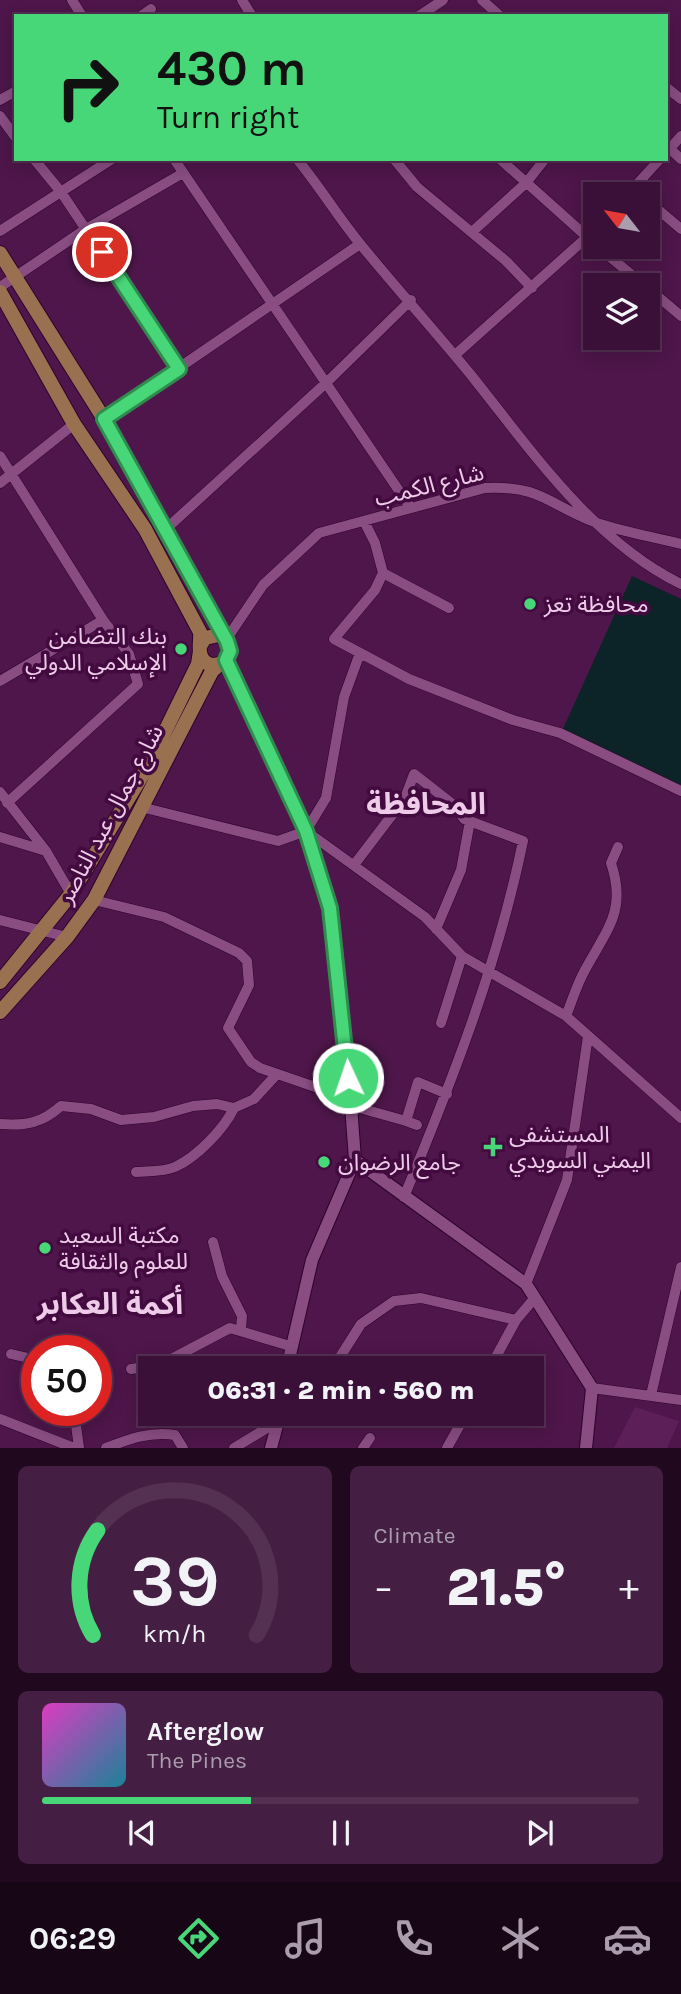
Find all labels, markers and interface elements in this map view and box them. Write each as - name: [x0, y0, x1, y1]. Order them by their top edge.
- text: 430 m: [157, 40, 307, 97]
- icon: right: [42, 42, 133, 133]
- text: Turn right: [157, 99, 299, 136]
- north arrow: [583, 182, 660, 259]
- map controls: [583, 182, 660, 350]
- pin: [72, 222, 132, 282]
- icon: arrive: [83, 233, 121, 271]
- button: layers: [583, 273, 660, 350]
- street label: شارع الكمب: [372, 459, 487, 515]
- place label: محافظة تعز: [543, 591, 649, 618]
- marker: محافظة تعز: [522, 596, 538, 612]
- place label: بنك التضامن الإسلامي الدولي: [25, 623, 167, 679]
- marker: بنك التضامن الإسلامي الدولي: [173, 641, 189, 657]
- street label: شارع جمال عبد الناصر: [51, 720, 172, 910]
- district label: المحافظة: [366, 786, 486, 822]
- position arrow: [311, 1041, 385, 1115]
- place label: المستشفى اليمني السويدي: [509, 1121, 651, 1177]
- marker: المستشفى اليمني السويدي: [483, 1137, 503, 1157]
- place label: جامع الرضوان: [338, 1149, 461, 1179]
- marker: جامع الرضوان: [316, 1154, 332, 1170]
- place label: مكتبة السعيد للعلوم والثقافة: [59, 1222, 188, 1279]
- marker: مكتبة السعيد للعلوم والثقافة: [37, 1240, 53, 1256]
- district label: أكمة العكابر: [35, 1284, 183, 1322]
- speed limit sign: 50: [21, 1335, 112, 1426]
- text: 06:31 · 2 min · 560 m: [208, 1375, 474, 1406]
- text: Climate: [374, 1522, 456, 1549]
- text: 39: [130, 1539, 220, 1624]
- text: 21.5°: [446, 1557, 566, 1618]
- text: −: [374, 1565, 393, 1610]
- text: +: [619, 1565, 639, 1610]
- text: km/h: [143, 1619, 206, 1648]
- text: Afterglow: [147, 1716, 264, 1747]
- text: The Pines: [147, 1747, 247, 1774]
- icon: previous: [123, 1814, 161, 1852]
- icon: pause: [322, 1814, 360, 1852]
- icon: next: [521, 1814, 559, 1852]
- icon: directions: [174, 1914, 223, 1963]
- icon: music: [281, 1914, 330, 1963]
- icon: phone: [389, 1914, 438, 1963]
- icon: climate: [496, 1914, 545, 1963]
- icon: car: [603, 1914, 652, 1963]
- text: 06:29: [29, 1920, 116, 1957]

